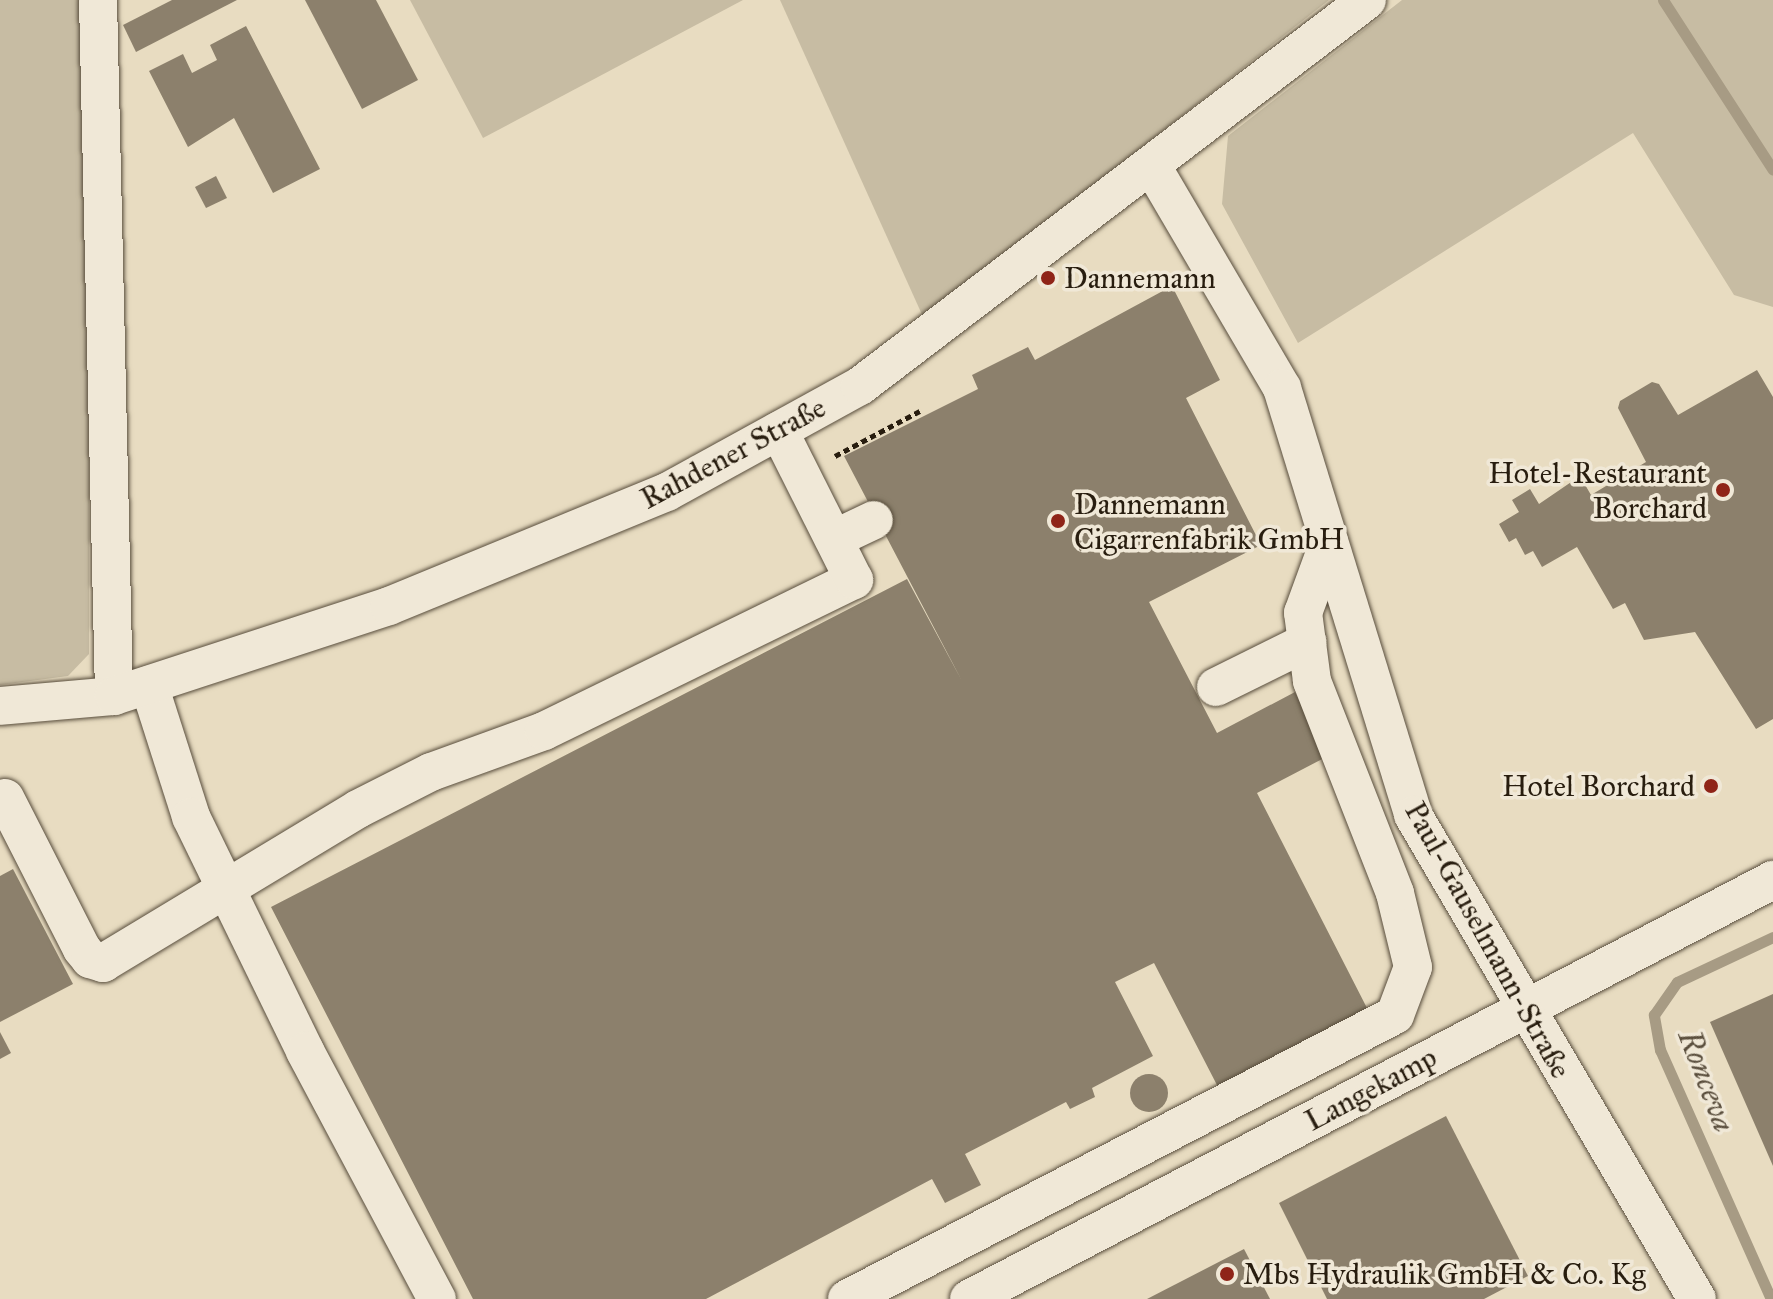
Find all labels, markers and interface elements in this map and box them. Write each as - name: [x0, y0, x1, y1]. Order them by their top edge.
- place label: Dannemann: [1064, 260, 1216, 296]
- marker: Dannemann: [1039, 269, 1057, 287]
- street label: Rahdener Straße: [634, 389, 832, 517]
- place label: Hotel-Restaurant Borchard: [1488, 455, 1707, 526]
- marker: Hotel-Restaurant Borchard: [1714, 481, 1732, 499]
- place label: Dannemann Cigarrenfabrik GmbH: [1074, 486, 1344, 556]
- marker: Dannemann Cigarrenfabrik GmbH: [1049, 512, 1067, 530]
- place label: Hotel Borchard: [1502, 768, 1695, 804]
- marker: Hotel Borchard: [1702, 777, 1720, 795]
- street label: Paul-Gauselmann-Straße: [1397, 796, 1579, 1084]
- water label: Ronceva: [1669, 1025, 1743, 1137]
- street label: Langekamp: [1299, 1039, 1443, 1139]
- place label: Mbs Hydraulik GmbH & Co. Kg: [1243, 1256, 1646, 1292]
- marker: Mbs Hydraulik GmbH & Co. Kg: [1218, 1265, 1236, 1283]

